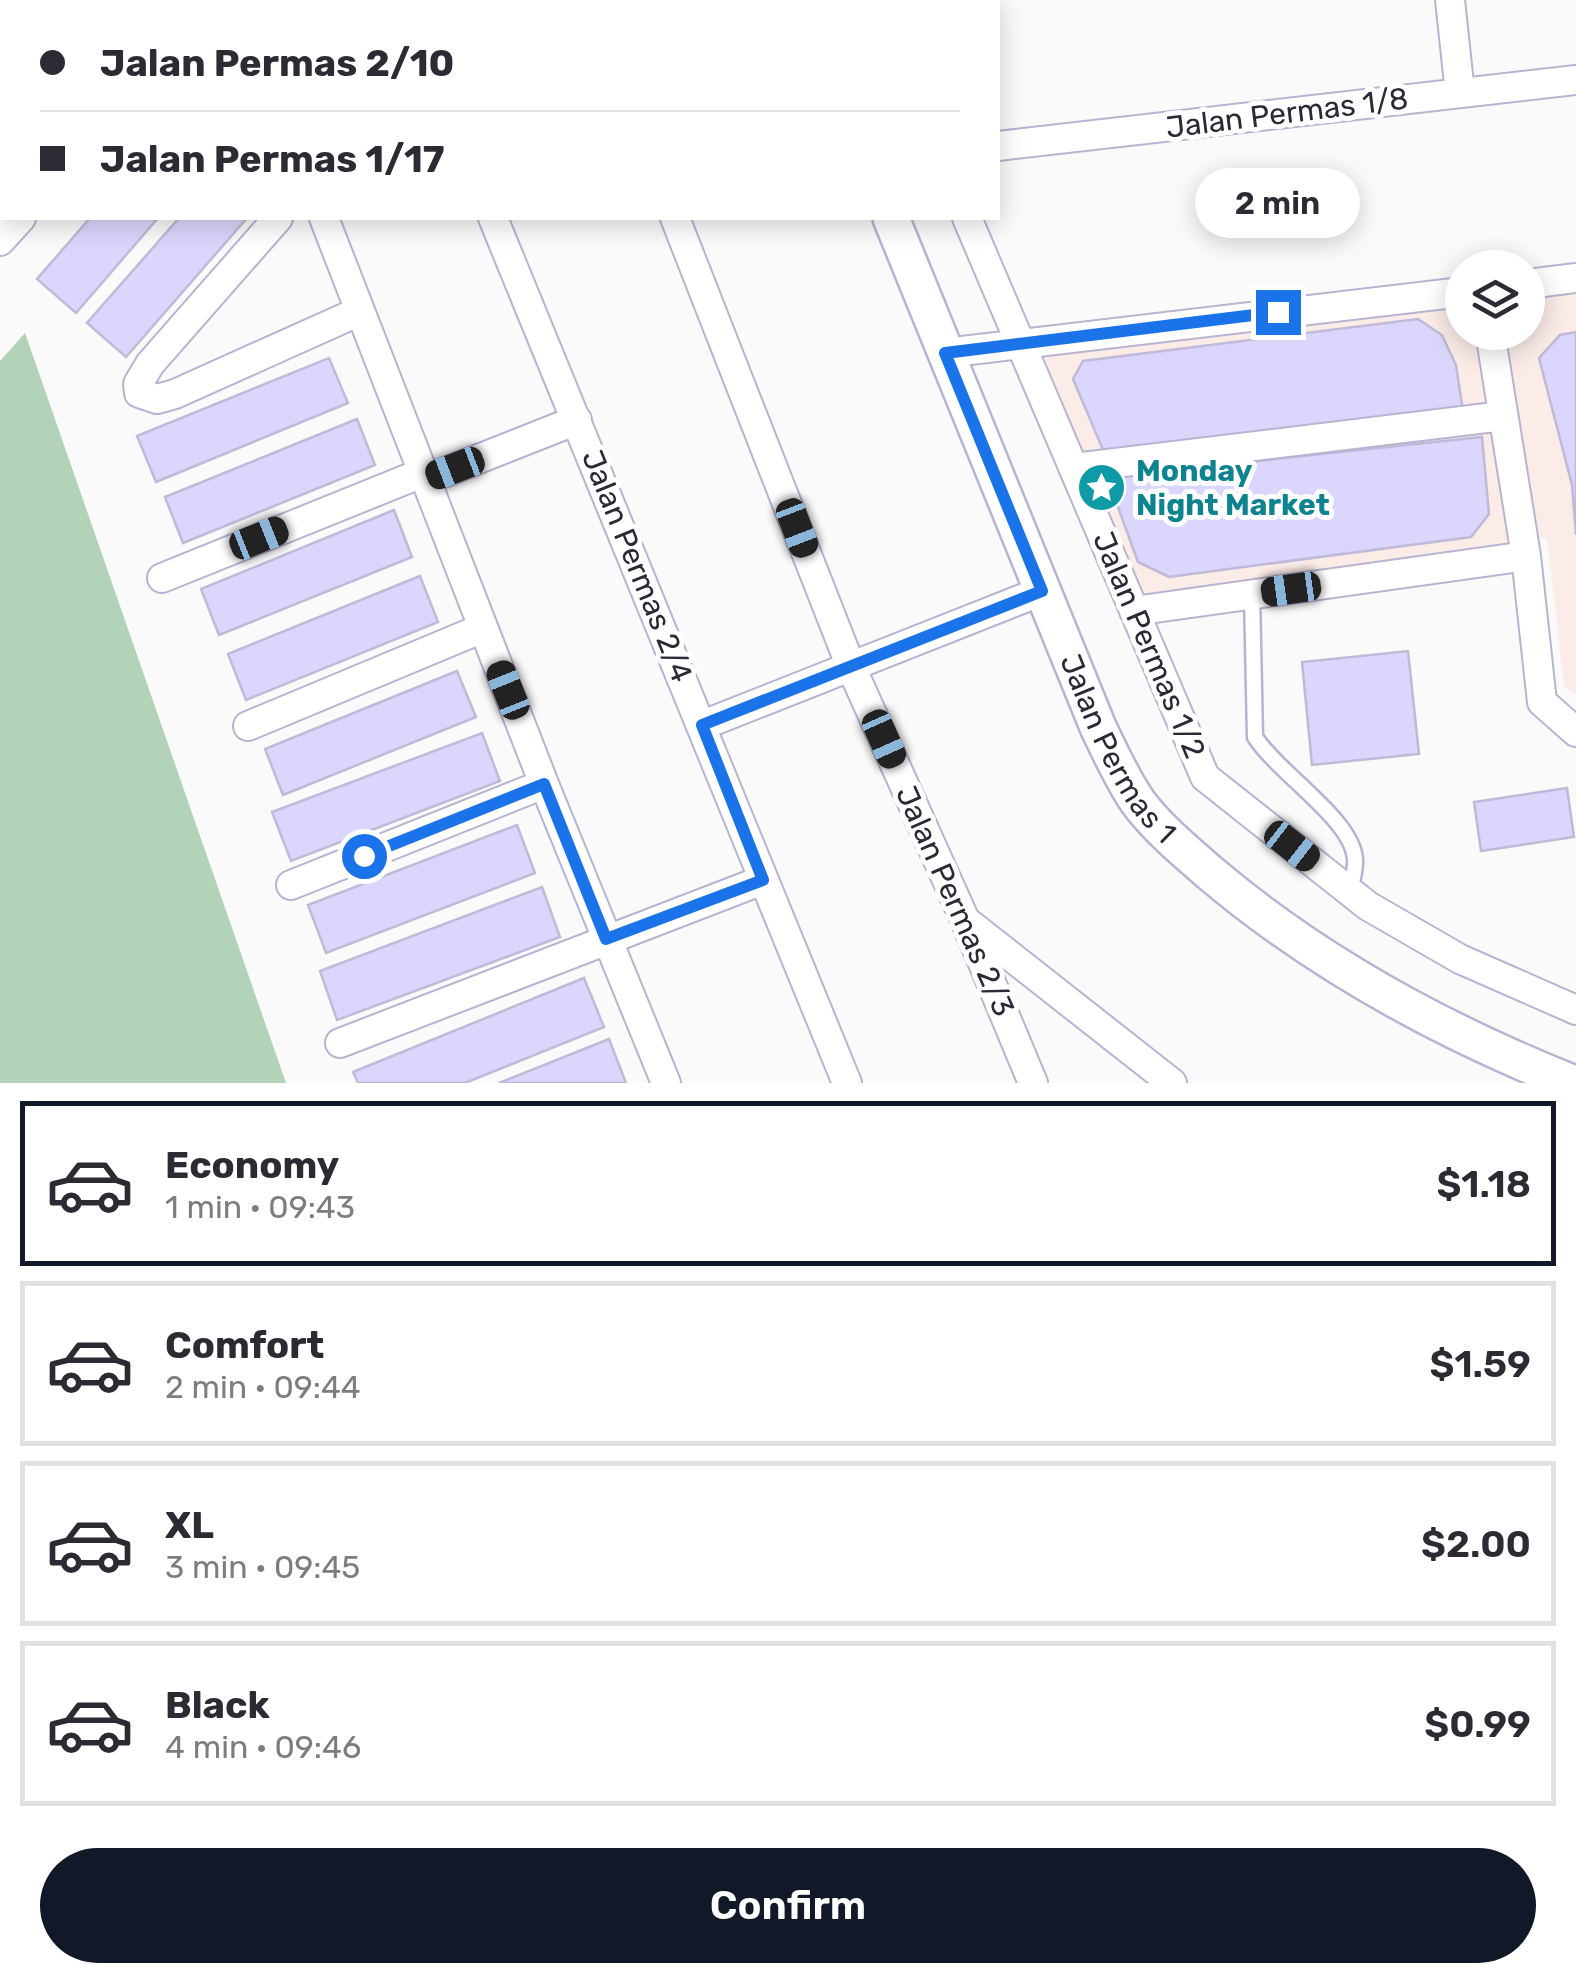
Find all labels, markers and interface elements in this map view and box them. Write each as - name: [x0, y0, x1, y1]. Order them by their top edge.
- text: Jalan Permas 2/10: [100, 40, 454, 86]
- street label: Jalan Permas 1/8: [1164, 80, 1410, 146]
- text: Jalan Permas 1/17: [100, 136, 445, 182]
- callout: 2 min: [1196, 167, 1360, 237]
- text: 2 min: [1235, 184, 1320, 222]
- map controls: [1445, 250, 1545, 350]
- button: layers: [1445, 250, 1545, 350]
- route end: [1256, 290, 1301, 335]
- car: [422, 443, 488, 493]
- street label: Jalan Permas 2/4: [574, 445, 700, 687]
- place label: Monday Night Market: [1136, 453, 1330, 523]
- place icon: Monday Night Market: [1075, 462, 1127, 514]
- car: [772, 495, 822, 561]
- car: [226, 513, 292, 563]
- street label: Jalan Permas 1/2: [1085, 526, 1213, 764]
- car: [1259, 570, 1323, 608]
- street label: Jalan Permas 1: [1055, 645, 1191, 845]
- car: [483, 657, 533, 723]
- car: [858, 705, 910, 773]
- street label: Jalan Permas 2/3: [888, 780, 1022, 1022]
- car: [1259, 816, 1325, 876]
- route start: [342, 834, 387, 879]
- icon: car: [45, 1139, 135, 1229]
- text: Economy: [165, 1142, 339, 1188]
- text: $1.18: [1436, 1161, 1531, 1207]
- text: 1 min · 09:43: [165, 1188, 355, 1226]
- icon: car: [45, 1319, 135, 1409]
- text: Comfort: [165, 1322, 324, 1368]
- text: $1.59: [1430, 1341, 1531, 1387]
- text: 2 min · 09:44: [165, 1368, 361, 1406]
- icon: car: [45, 1499, 135, 1589]
- text: XL: [165, 1502, 214, 1548]
- text: $2.00: [1421, 1521, 1531, 1567]
- text: 3 min · 09:45: [165, 1548, 360, 1586]
- icon: car: [45, 1679, 135, 1769]
- text: Black: [165, 1682, 270, 1728]
- text: $0.99: [1424, 1701, 1531, 1747]
- text: 4 min · 09:46: [165, 1728, 361, 1766]
- button: Confirm: [40, 1848, 1536, 1963]

